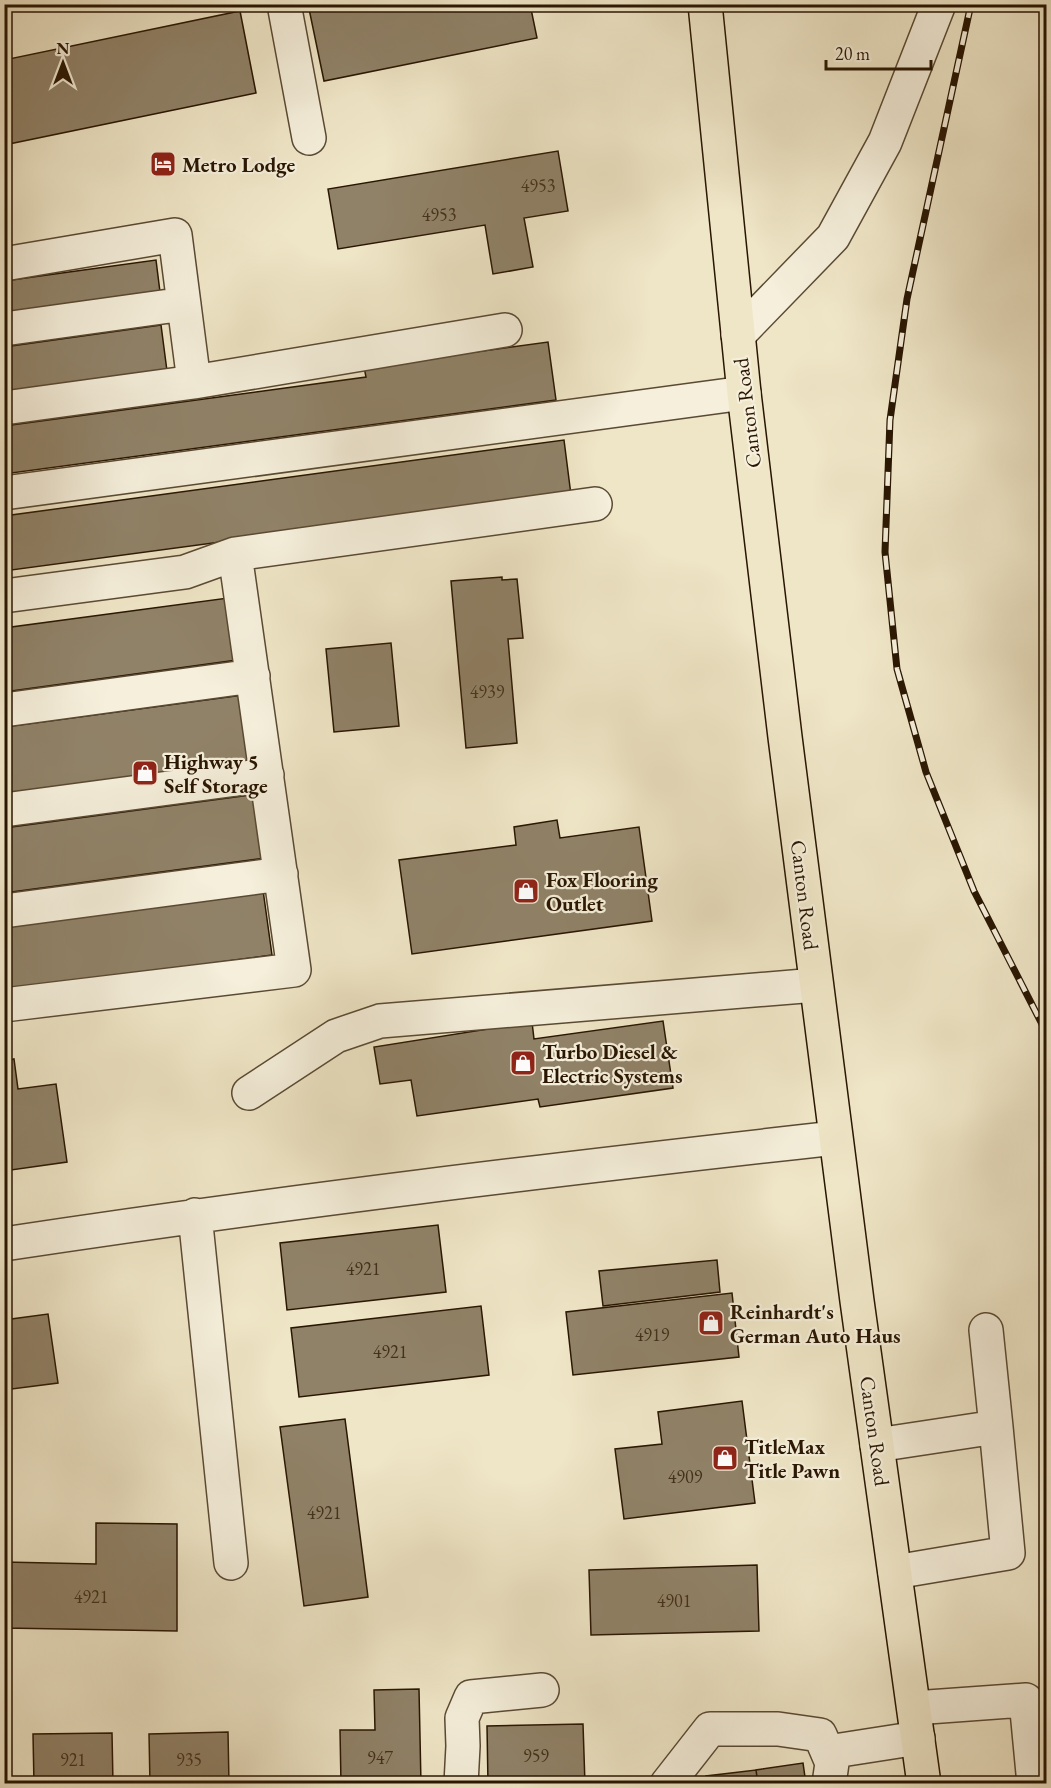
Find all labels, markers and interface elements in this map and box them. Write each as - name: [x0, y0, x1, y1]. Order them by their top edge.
- north arrow: [33, 33, 93, 93]
- scale bar: [826, 33, 931, 71]
- text: N: [57, 38, 70, 59]
- text: 20 m: [835, 42, 870, 65]
- hotel icon: Metro Lodge: [148, 149, 178, 179]
- place label: Metro Lodge: [182, 151, 296, 178]
- house number: 4953: [521, 174, 555, 197]
- house number: 4953: [422, 203, 456, 226]
- street label: Canton Road: [727, 356, 767, 470]
- house number: 4939: [470, 680, 505, 703]
- place label: Highway 5 Self Storage: [164, 748, 268, 799]
- shop icon: Highway 5 Self Storage: [130, 758, 160, 788]
- street label: Canton Road: [785, 838, 825, 952]
- place label: Fox Flooring Outlet: [546, 866, 658, 917]
- shop icon: Fox Flooring Outlet: [511, 876, 541, 906]
- place label: Turbo Diesel & Electric Systems: [542, 1038, 682, 1089]
- shop icon: Turbo Diesel & Electric Systems: [508, 1048, 538, 1078]
- house number: 4921: [346, 1257, 380, 1280]
- place label: Reinhardt's German Auto Haus: [730, 1298, 901, 1349]
- shop icon: Reinhardt's German Auto Haus: [696, 1308, 726, 1338]
- house number: 4919: [635, 1323, 670, 1346]
- house number: 4921: [373, 1340, 407, 1363]
- street label: Canton Road: [854, 1374, 896, 1488]
- place label: TitleMax Title Pawn: [744, 1433, 840, 1484]
- shop icon: TitleMax Title Pawn: [710, 1443, 740, 1473]
- house number: 4909: [668, 1465, 703, 1488]
- house number: 4921: [307, 1501, 341, 1524]
- house number: 4921: [74, 1585, 108, 1608]
- house number: 4901: [657, 1589, 691, 1612]
- house number: 959: [523, 1744, 549, 1767]
- house number: 947: [367, 1746, 393, 1769]
- house number: 921: [60, 1748, 86, 1771]
- house number: 935: [176, 1748, 202, 1771]

